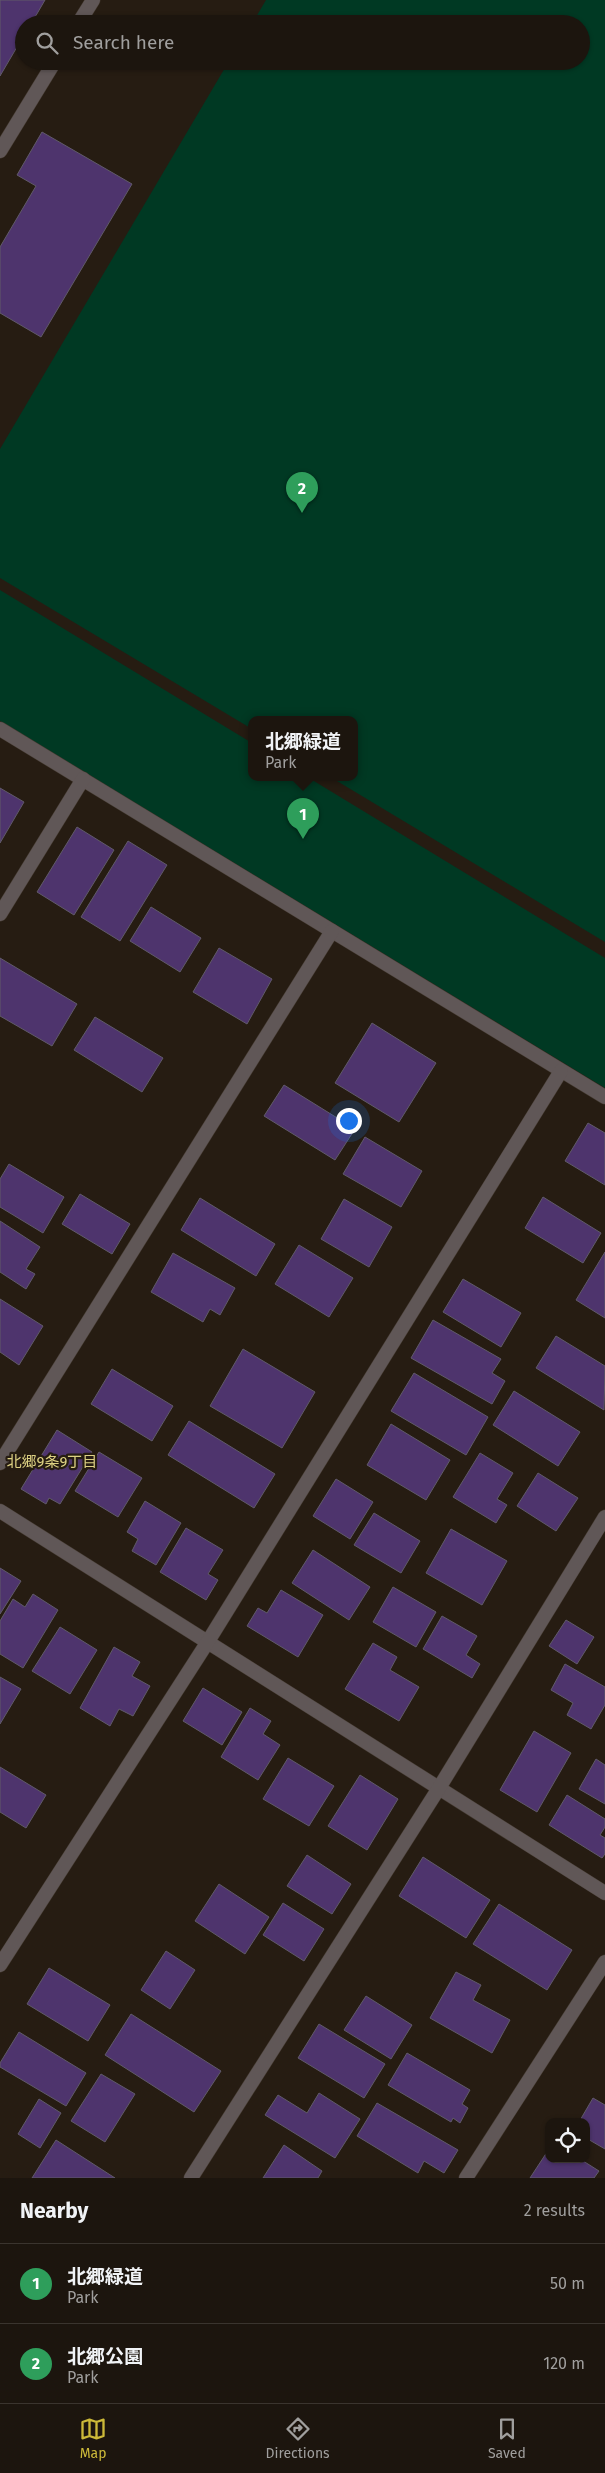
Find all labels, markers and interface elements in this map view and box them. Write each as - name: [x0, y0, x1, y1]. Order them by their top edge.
- search box: [15, 15, 590, 70]
- icon: search: [33, 29, 61, 57]
- text: Search here: [73, 31, 174, 54]
- pin: 2: [286, 472, 318, 513]
- popup: [248, 716, 358, 781]
- text: 北郷緑道: [265, 730, 341, 753]
- text: Park: [265, 753, 296, 772]
- pin: 1: [287, 798, 319, 839]
- your location: [336, 1108, 362, 1134]
- district label: 北郷9条9丁目: [7, 1453, 97, 1471]
- map controls: [545, 2118, 590, 2163]
- button: locate: [545, 2118, 590, 2163]
- text: Nearby: [20, 2198, 88, 2224]
- text: 2 results: [524, 2201, 585, 2220]
- text: 北郷緑道: [67, 2265, 143, 2288]
- text: 1: [32, 2274, 40, 2293]
- text: 50 m: [550, 2274, 585, 2293]
- text: Park: [67, 2288, 99, 2307]
- text: 北郷公園: [67, 2345, 143, 2368]
- text: 2: [32, 2354, 40, 2373]
- text: 120 m: [543, 2354, 585, 2373]
- text: Park: [67, 2368, 99, 2387]
- tab: Map: [79, 2415, 107, 2462]
- tab: Directions: [265, 2415, 330, 2462]
- tab: Saved: [488, 2415, 526, 2462]

